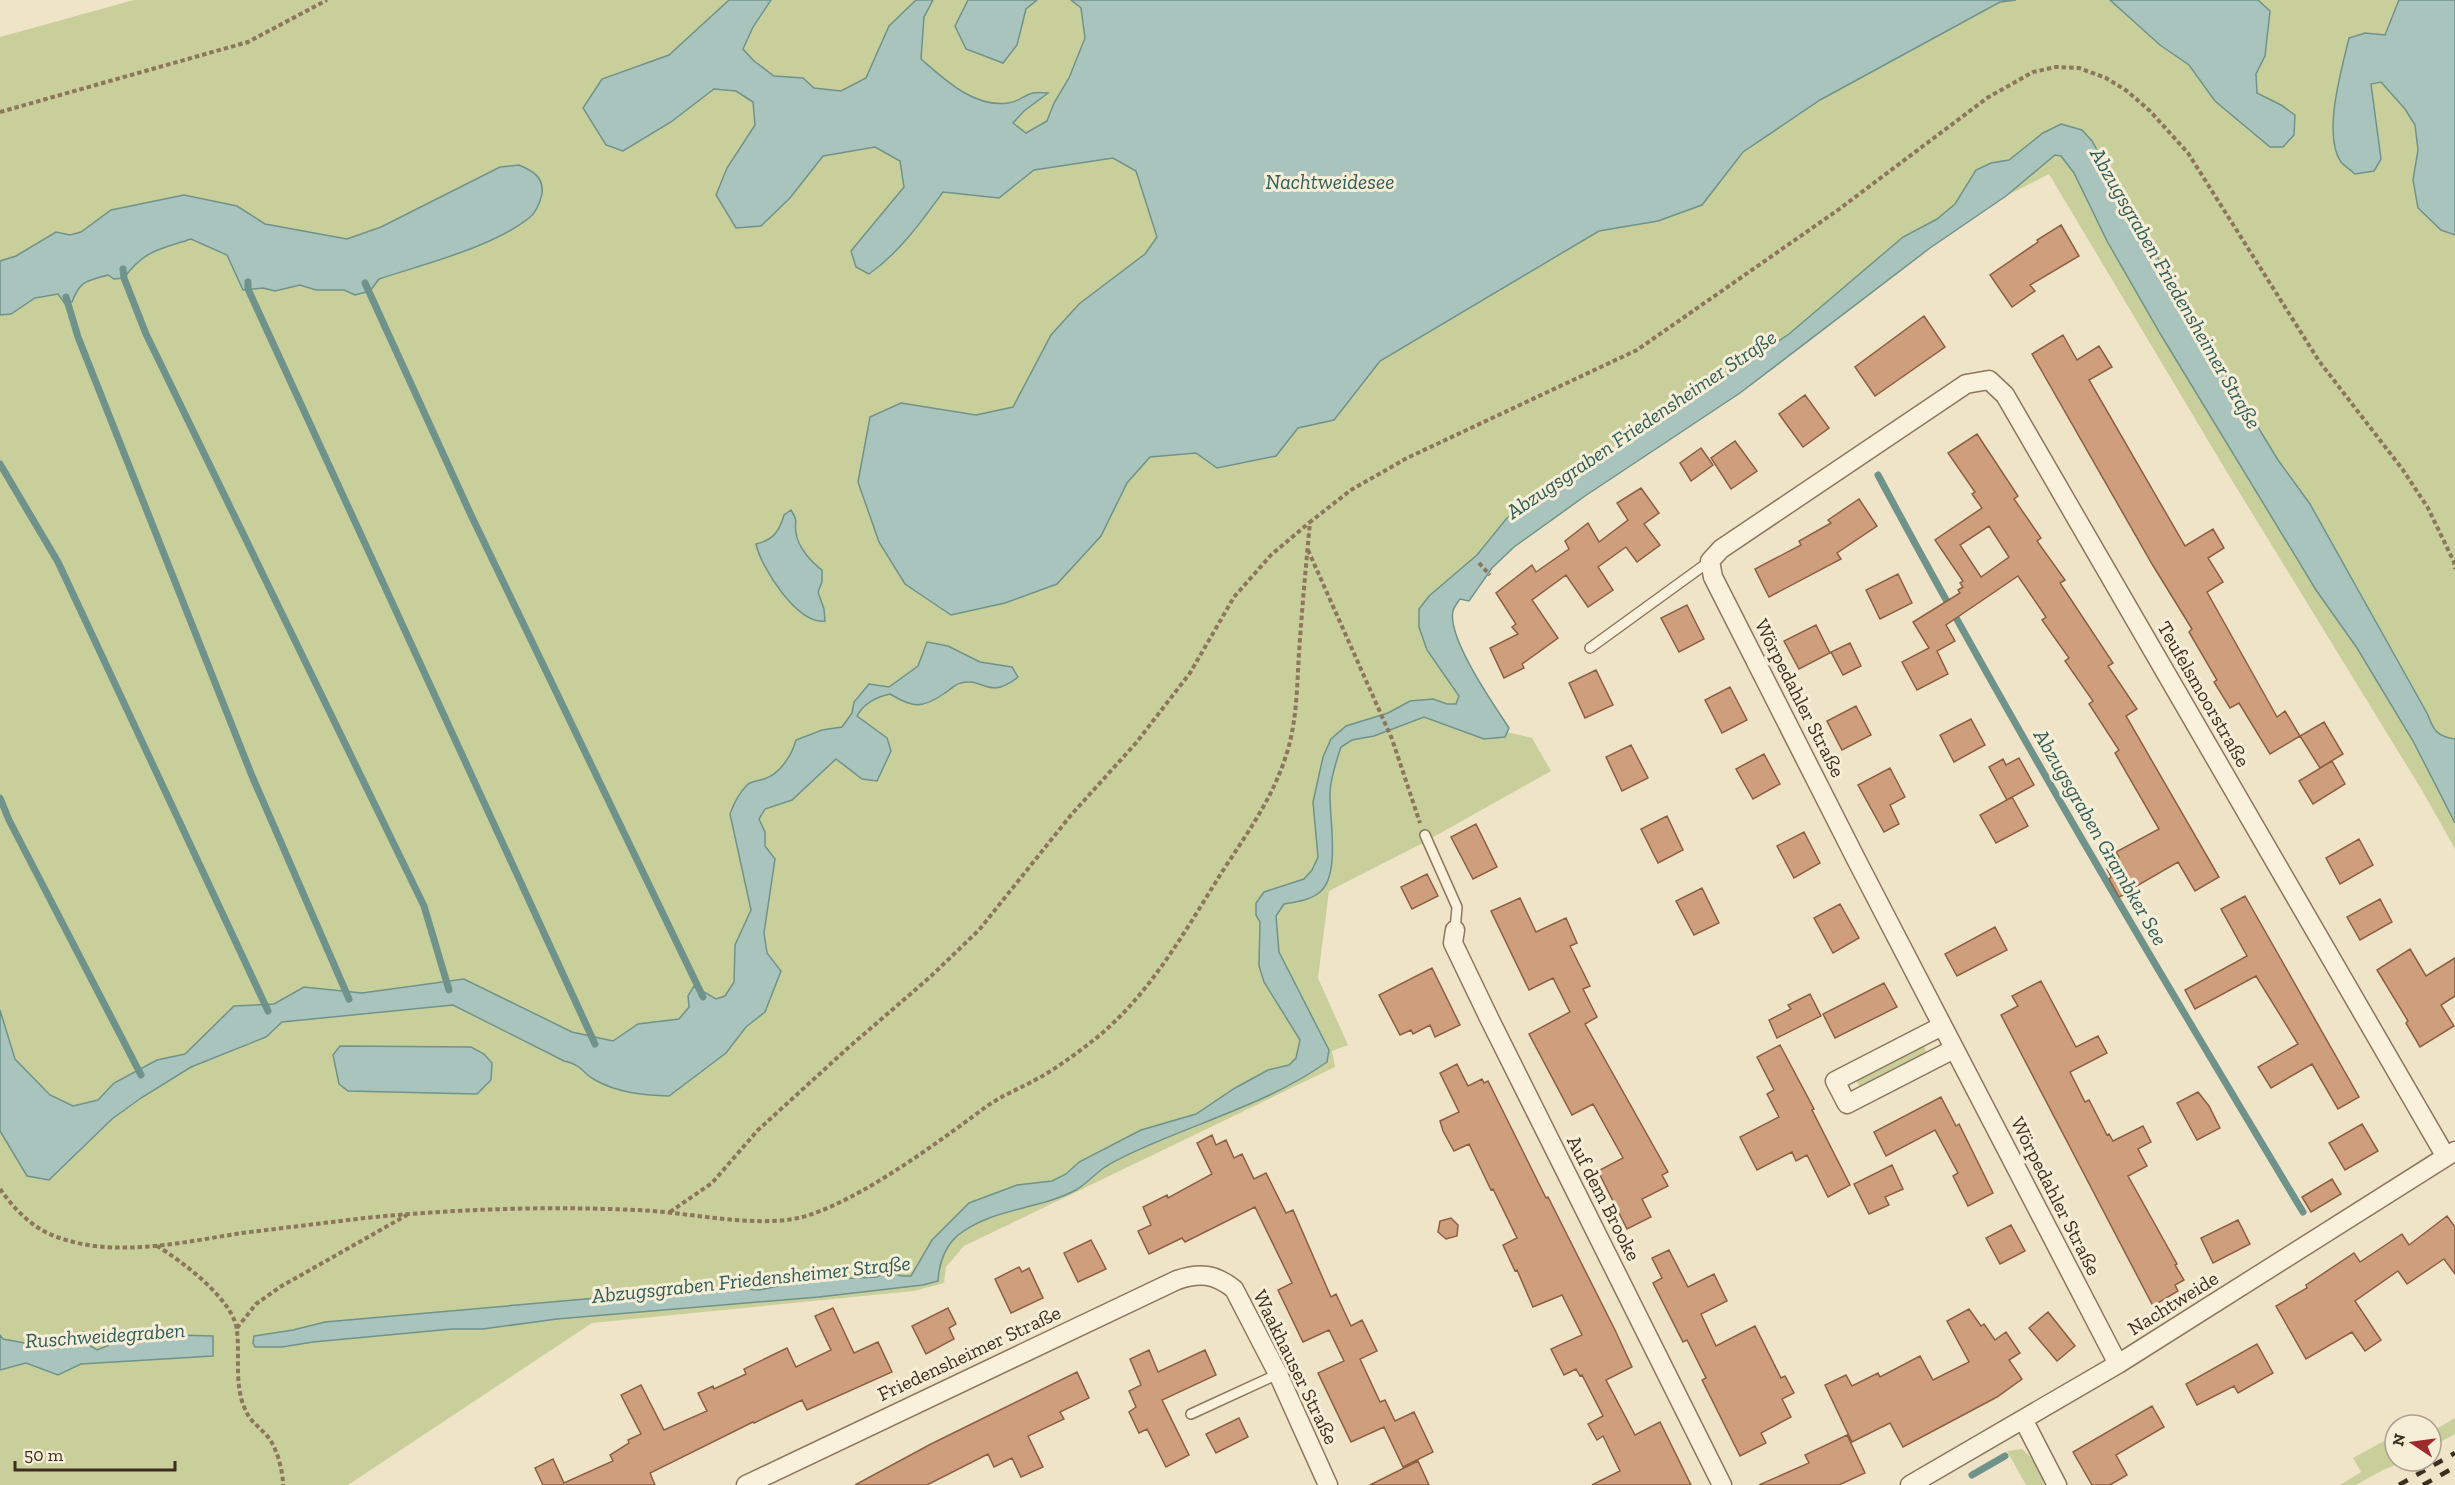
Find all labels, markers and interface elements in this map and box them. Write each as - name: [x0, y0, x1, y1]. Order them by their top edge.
- water label: Abzugsgraben Friedensheimer Straße: [2085, 142, 2267, 433]
- water label: Nachtweidesee: [1266, 169, 1394, 194]
- water label: Abzugsgraben Friedensheimer Straße: [1500, 324, 1781, 524]
- street label: Wörpedahler Straße: [1750, 615, 1850, 781]
- street label: Teufelsmoorstraße: [2153, 617, 2255, 771]
- water label: Abzugsgraben Grambker See: [2028, 724, 2173, 950]
- street label: Wörpedahler Straße: [2006, 1113, 2106, 1279]
- street label: Auf dem Brooke: [1562, 1131, 1646, 1265]
- water label: Abzugsgraben Friedensheimer Straße: [589, 1250, 912, 1308]
- street label: Nachtweide: [2123, 1266, 2223, 1340]
- street label: Waakhauser Straße: [1248, 1286, 1344, 1448]
- street label: Friedensheimer Straße: [874, 1300, 1064, 1406]
- water label: Ruschweidegraben: [24, 1317, 186, 1353]
- north arrow: [2383, 1413, 2443, 1473]
- text: N: [2388, 1432, 2409, 1448]
- scale bar: [15, 1434, 176, 1472]
- text: 50 m: [24, 1444, 64, 1466]

